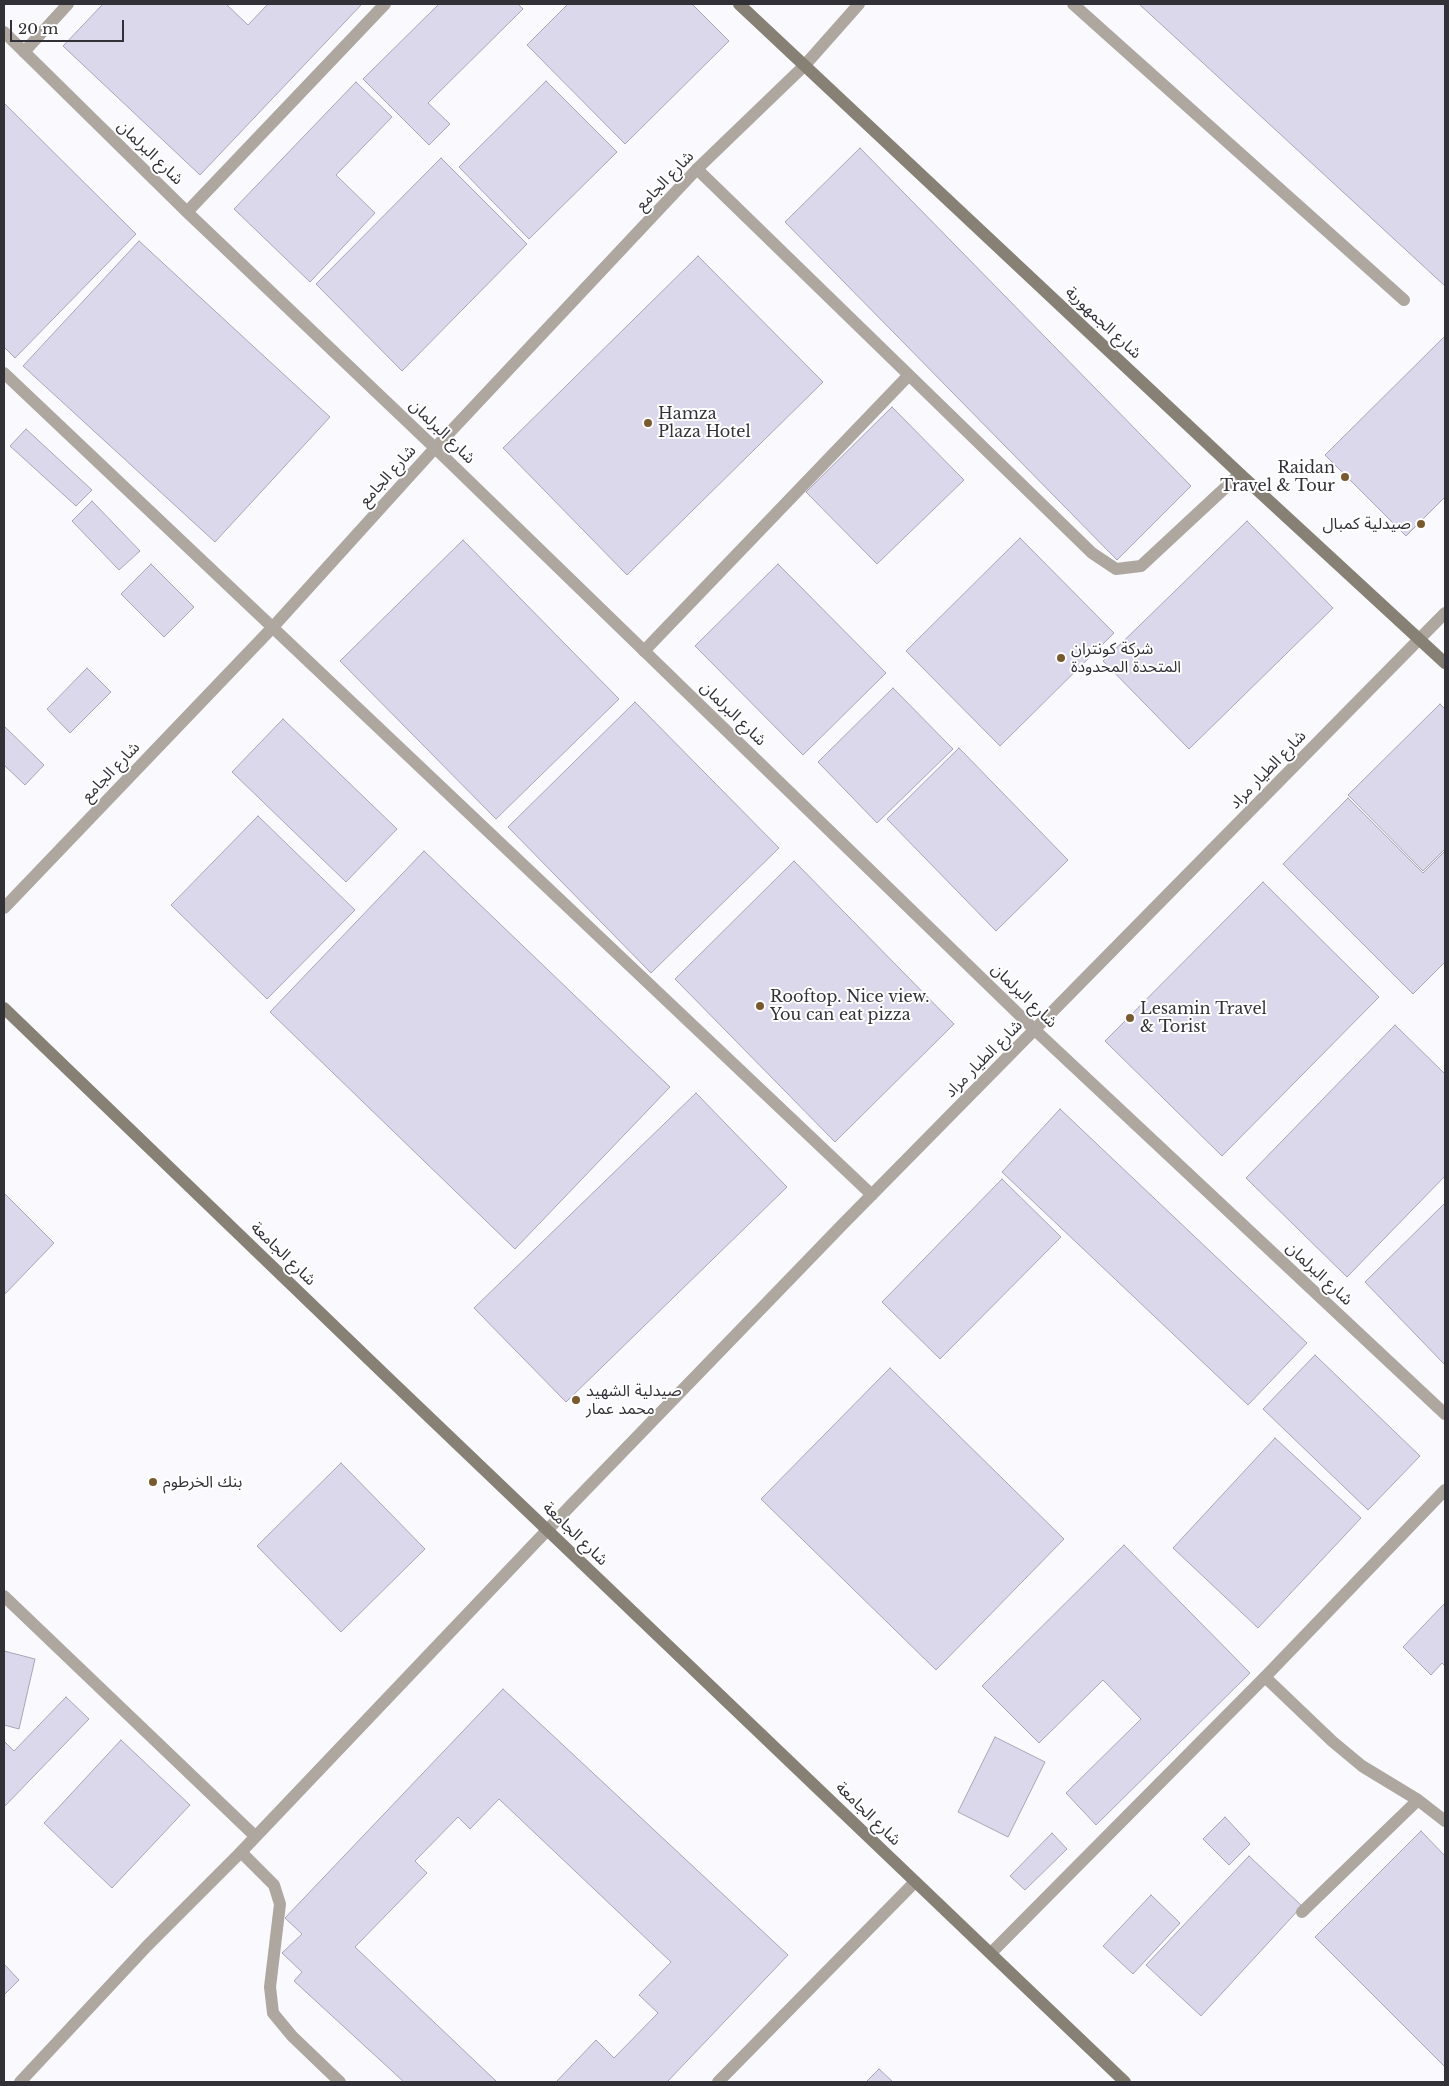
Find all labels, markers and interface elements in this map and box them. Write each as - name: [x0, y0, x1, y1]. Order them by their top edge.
- scale bar: [12, 10, 126, 42]
- text: 20 m: [18, 19, 58, 38]
- street label: شارع البرلمان: [113, 117, 187, 189]
- street label: شارع الجامع: [632, 147, 698, 215]
- street label: شارع الجمهورية: [1061, 283, 1145, 363]
- street label: شارع البرلمان: [405, 396, 479, 468]
- place label: Hamza Plaza Hotel: [658, 404, 751, 442]
- marker: Hamza Plaza Hotel: [642, 417, 654, 429]
- street label: شارع الجامع: [356, 442, 420, 510]
- place label: Raidan Travel & Tour: [1220, 458, 1335, 496]
- marker: Raidan Travel & Tour: [1339, 471, 1351, 483]
- place label: صيدلية كمبال: [1322, 514, 1411, 534]
- marker: صيدلية كمبال: [1415, 518, 1427, 530]
- place label: شركة كونتران المتحدة المحدودة: [1071, 639, 1181, 677]
- marker: شركة كونتران المتحدة المحدودة: [1055, 652, 1067, 664]
- street label: شارع البرلمان: [696, 678, 770, 750]
- street label: شارع الطيار مراد: [1226, 727, 1310, 813]
- street label: شارع الجامع: [78, 738, 144, 806]
- street label: شارع البرلمان: [987, 960, 1061, 1032]
- place label: Rooftop. Nice view. You can eat pizza: [770, 987, 929, 1025]
- place label: Lesamin Travel & Torist: [1140, 999, 1267, 1037]
- marker: Rooftop. Nice view. You can eat pizza: [754, 1000, 766, 1012]
- marker: Lesamin Travel & Torist: [1124, 1012, 1136, 1024]
- street label: شارع الطيار مراد: [941, 1016, 1027, 1102]
- street label: شارع الجامعة: [246, 1218, 320, 1290]
- street label: شارع البرلمان: [1282, 1238, 1356, 1310]
- place label: صيدلية الشهيد محمد عمار: [586, 1381, 682, 1419]
- marker: صيدلية الشهيد محمد عمار: [570, 1394, 582, 1406]
- place label: بنك الخرطوم: [163, 1472, 242, 1492]
- marker: بنك الخرطوم: [147, 1476, 159, 1488]
- street label: شارع الجامعة: [538, 1498, 612, 1570]
- street label: شارع الجامعة: [831, 1778, 905, 1850]

